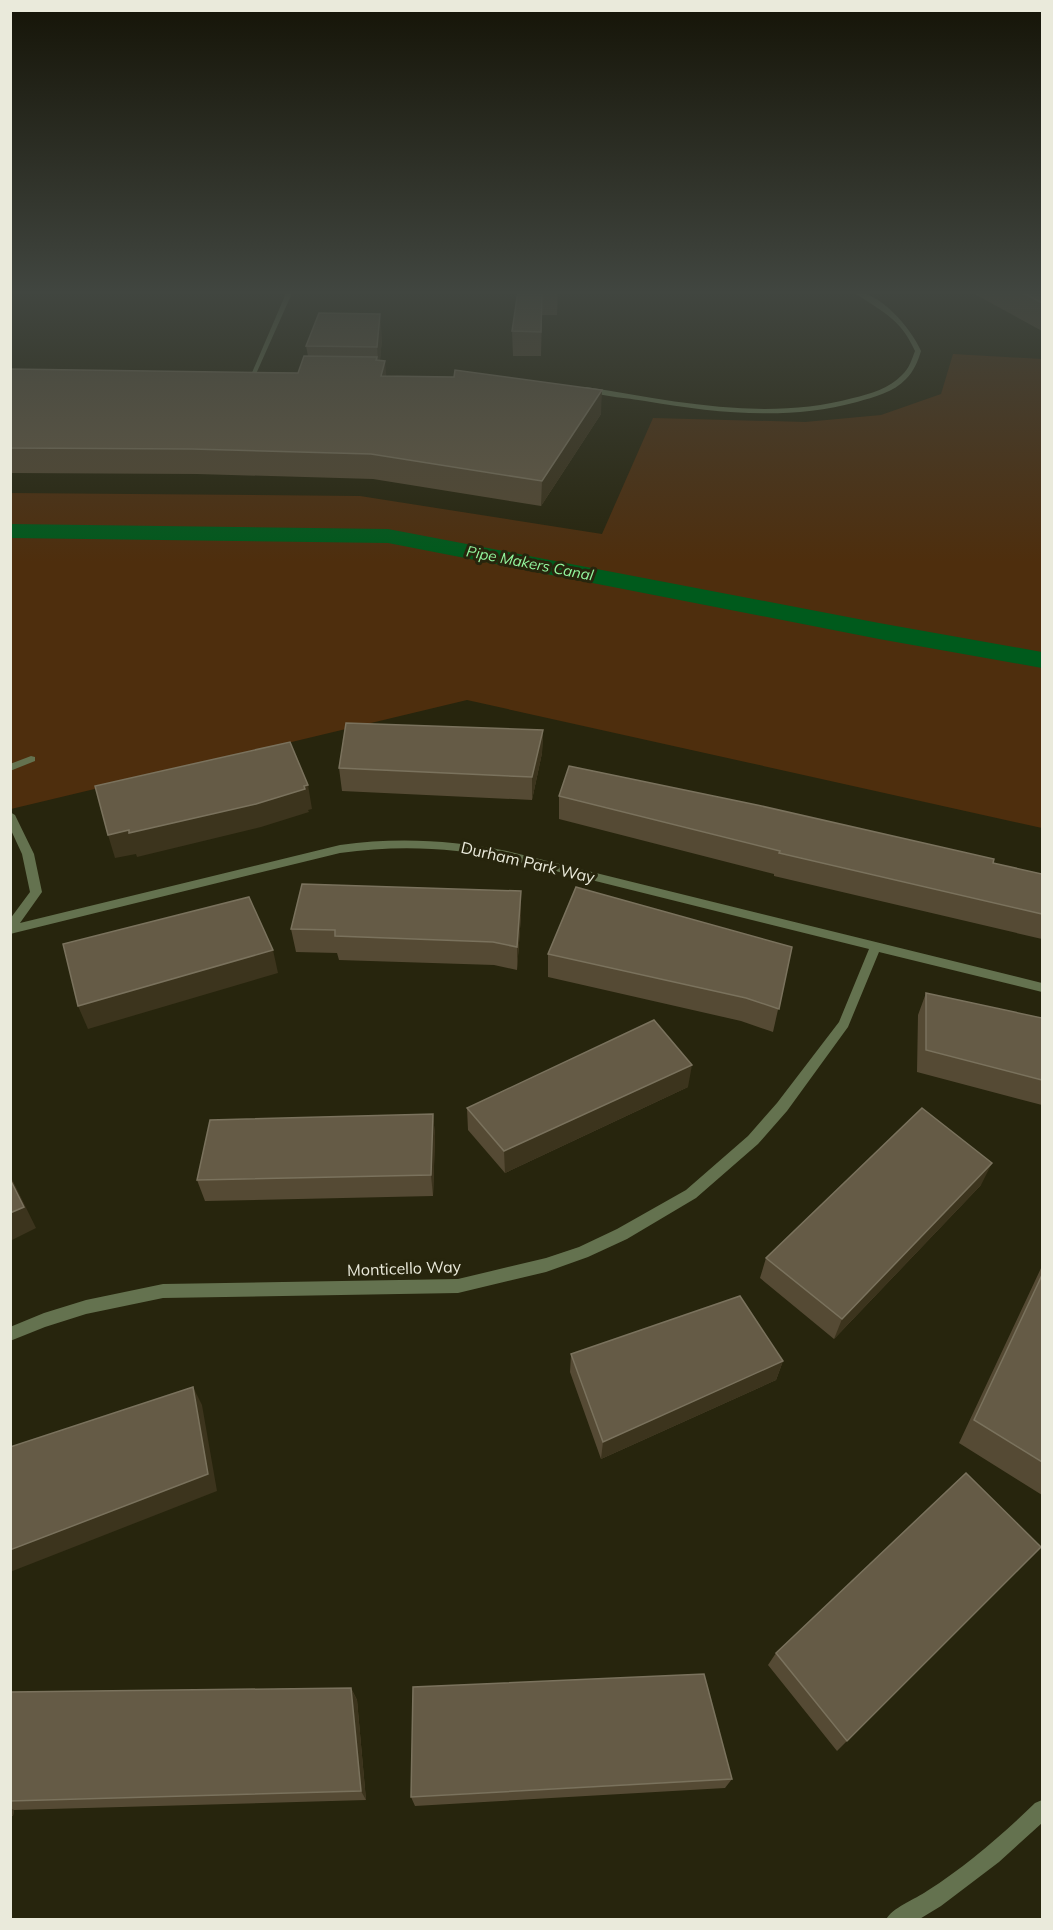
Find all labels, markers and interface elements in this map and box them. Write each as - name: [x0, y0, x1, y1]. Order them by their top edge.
- water label: Pipe Makers Canal: [465, 541, 596, 585]
- street label: Durham Park Way: [459, 837, 597, 887]
- street label: Monticello Way: [347, 1256, 462, 1280]

